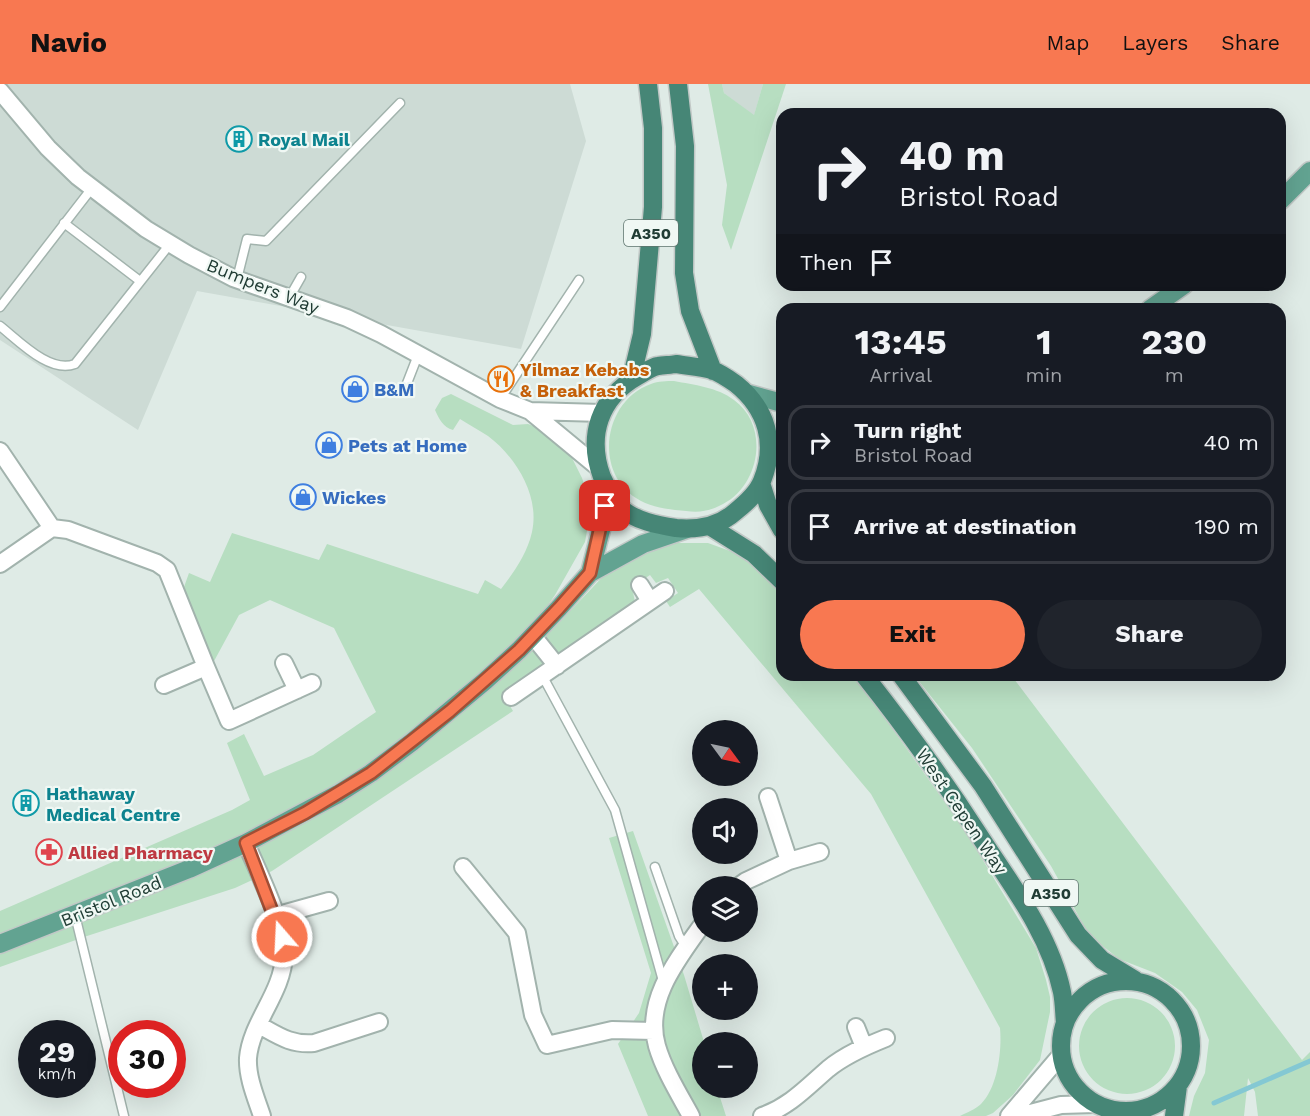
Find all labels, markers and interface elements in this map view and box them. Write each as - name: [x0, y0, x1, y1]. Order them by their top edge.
- text: Navio: [30, 26, 107, 59]
- text: Map: [1046, 30, 1089, 55]
- text: Layers: [1122, 30, 1188, 55]
- text: Share: [1221, 30, 1280, 55]
- building icon: Royal Mail: [224, 124, 254, 154]
- place label: Royal Mail: [258, 129, 350, 150]
- text: 40 m: [899, 131, 1005, 180]
- icon: right: [800, 132, 878, 210]
- text: Bristol Road: [899, 181, 1059, 213]
- road number: A350: [624, 220, 678, 246]
- icon: arrive: [865, 246, 898, 279]
- text: Then: [800, 250, 853, 275]
- street label: Bumpers Way: [204, 254, 323, 318]
- text: 13:45: [855, 321, 947, 363]
- text: 1: [1036, 321, 1052, 363]
- text: 230: [1141, 321, 1207, 363]
- place label: Yilmaz Kebabs & Breakfast: [520, 359, 650, 401]
- text: Arrival: [870, 363, 932, 387]
- text: min: [1026, 363, 1062, 387]
- text: m: [1165, 363, 1184, 387]
- restaurant icon: Yilmaz Kebabs & Breakfast: [486, 364, 516, 394]
- shop icon: B&M: [340, 374, 370, 404]
- place label: B&M: [374, 379, 414, 400]
- text: Turn right: [854, 418, 961, 443]
- icon: right: [803, 426, 836, 459]
- shop icon: Pets at Home: [314, 430, 344, 460]
- text: 40 m: [1203, 430, 1259, 455]
- place label: Pets at Home: [348, 435, 467, 456]
- text: Bristol Road: [854, 443, 973, 467]
- pin: [579, 480, 630, 531]
- shop icon: Wickes: [288, 482, 318, 512]
- place label: Wickes: [322, 487, 387, 508]
- icon: arrive: [588, 489, 621, 522]
- icon: arrive: [803, 510, 836, 543]
- text: Arrive at destination: [854, 514, 1077, 539]
- text: 190 m: [1195, 514, 1259, 539]
- button: Exit: [800, 600, 1025, 669]
- button: Share: [1037, 600, 1262, 669]
- north arrow: [692, 720, 758, 786]
- map controls: [692, 720, 758, 1098]
- street label: West Cepen Way: [912, 744, 1012, 878]
- place label: Hathaway Medical Centre: [46, 783, 180, 825]
- building icon: Hathaway Medical Centre: [11, 788, 41, 818]
- button: sound: [692, 798, 758, 864]
- pharmacy icon: Allied Pharmacy: [34, 837, 64, 867]
- place label: Allied Pharmacy: [68, 842, 214, 863]
- street label: Bristol Road: [58, 871, 164, 931]
- button: layers: [692, 876, 758, 942]
- road number: A350: [1024, 880, 1078, 906]
- position arrow: [250, 905, 314, 969]
- button: +: [692, 954, 758, 1020]
- speed limit sign: 30: [108, 1020, 186, 1098]
- button: −: [692, 1032, 758, 1098]
- text: 29: [39, 1034, 75, 1069]
- text: km/h: [38, 1065, 76, 1083]

